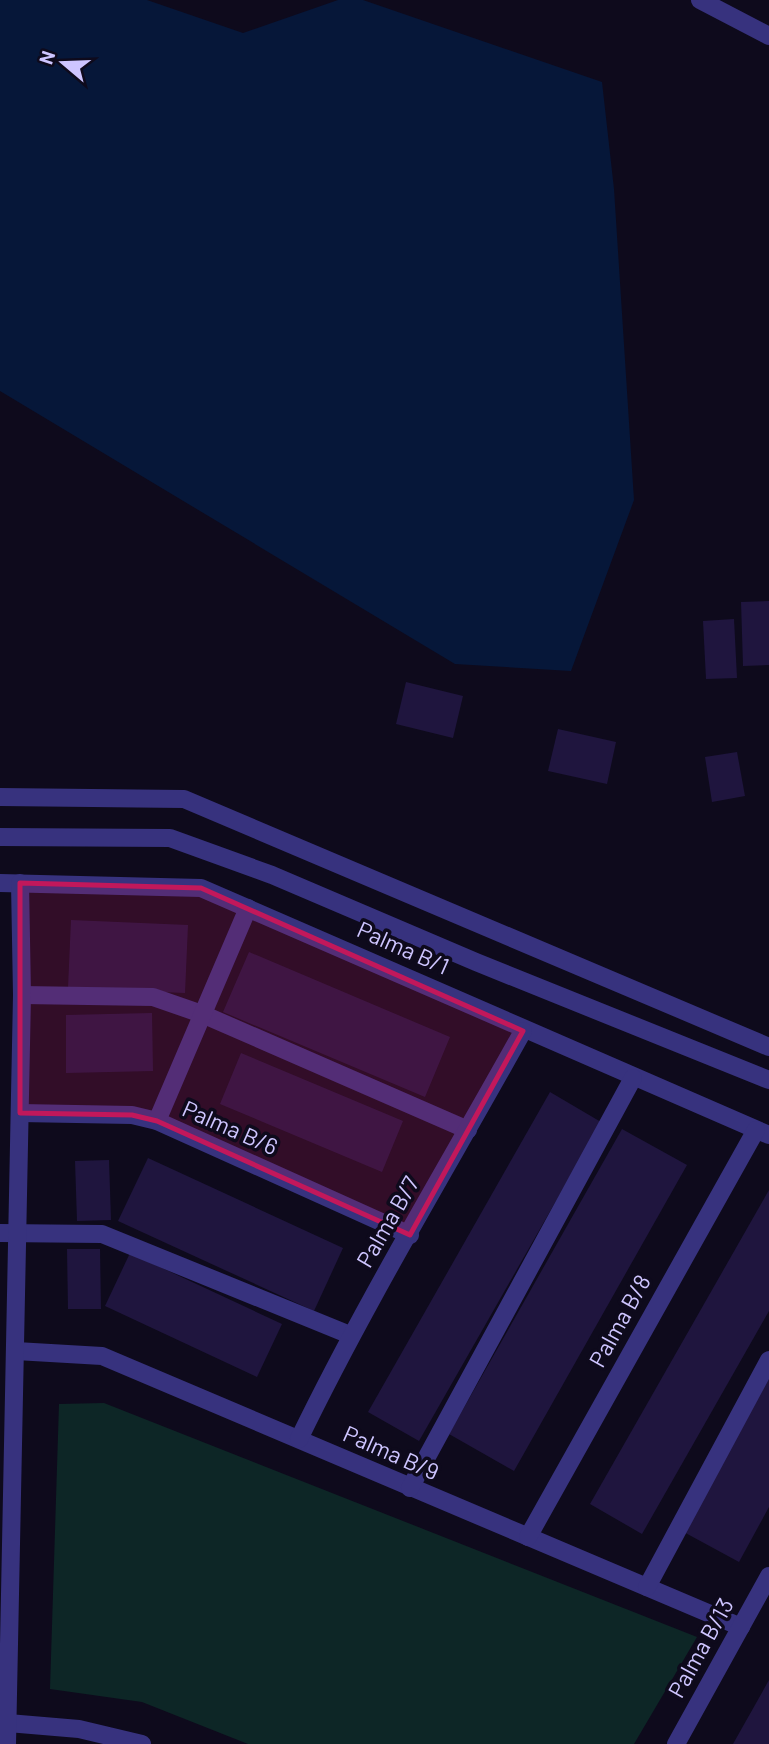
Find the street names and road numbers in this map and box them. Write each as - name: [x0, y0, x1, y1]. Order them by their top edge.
- street label: Palma B/1: [353, 914, 454, 980]
- street label: Palma B/6: [178, 1094, 282, 1161]
- street label: Palma B/7: [350, 1171, 424, 1272]
- street label: Palma B/8: [582, 1269, 656, 1372]
- street label: Palma B/9: [339, 1419, 443, 1486]
- street label: Palma B/13: [661, 1593, 739, 1702]

